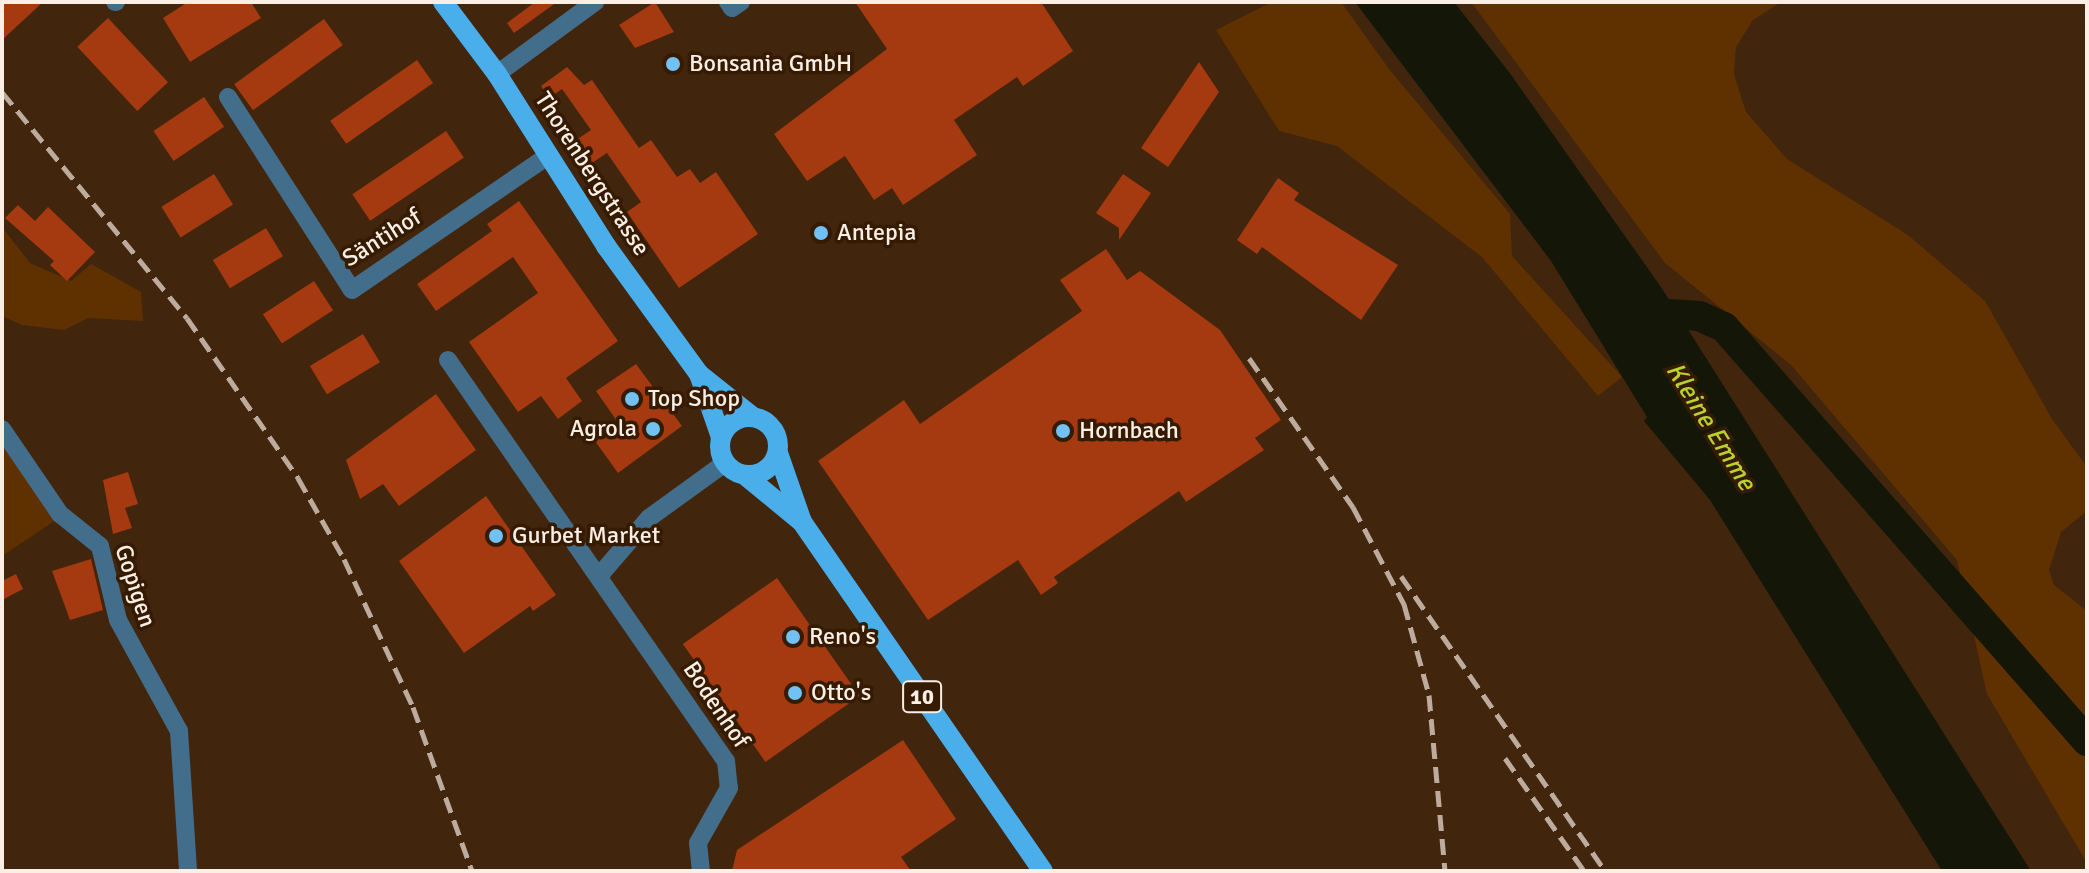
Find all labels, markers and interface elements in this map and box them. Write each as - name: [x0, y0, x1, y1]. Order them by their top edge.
- place label: Bonsania GmbH: [689, 50, 852, 78]
- marker: Bonsania GmbH: [664, 55, 682, 73]
- street label: Thorenbergstrasse: [528, 87, 656, 261]
- street label: Säntihof: [337, 203, 427, 273]
- place label: Antepia: [837, 219, 916, 247]
- marker: Antepia: [812, 224, 830, 242]
- water label: Kleine Emme: [1658, 357, 1762, 497]
- place label: Top Shop: [648, 385, 740, 413]
- marker: Top Shop: [623, 390, 641, 408]
- place label: Agrola: [570, 415, 637, 443]
- place label: Hornbach: [1079, 417, 1179, 445]
- marker: Agrola: [644, 420, 662, 438]
- marker: Hornbach: [1054, 422, 1072, 440]
- place label: Gurbet Market: [512, 522, 660, 550]
- marker: Gurbet Market: [487, 527, 505, 545]
- street label: Gopigen: [108, 541, 162, 631]
- place label: Reno's: [809, 623, 876, 651]
- marker: Reno's: [784, 628, 802, 646]
- street label: Bodenhof: [677, 656, 755, 754]
- place label: Otto's: [811, 679, 871, 707]
- road number: 10: [902, 679, 942, 715]
- marker: Otto's: [786, 684, 804, 702]

